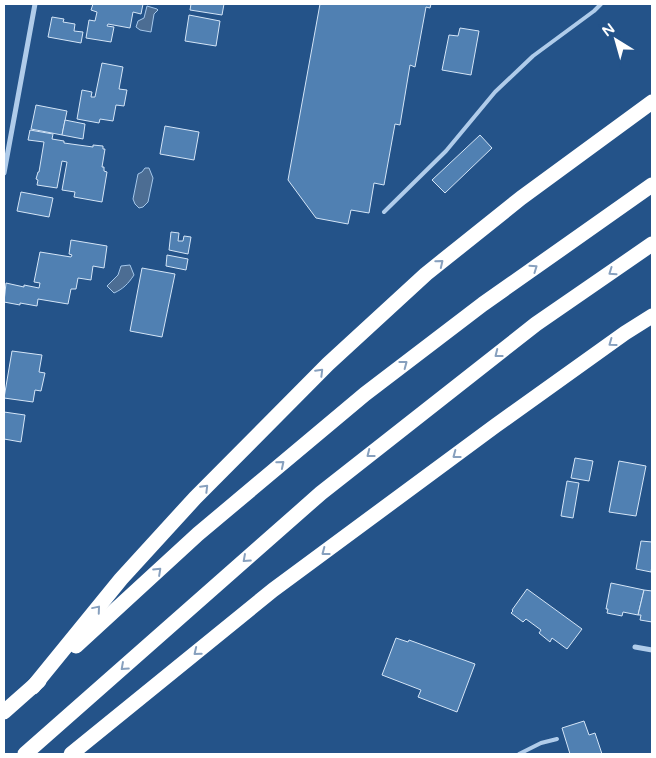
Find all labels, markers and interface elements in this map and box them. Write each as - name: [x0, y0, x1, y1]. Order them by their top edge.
- north arrow: [591, 15, 641, 65]
- text: N: [599, 20, 618, 40]
- one-way arrow: [434, 260, 443, 268]
- one-way arrow: [529, 265, 538, 274]
- one-way arrow: [608, 266, 618, 275]
- one-way arrow: [608, 337, 618, 346]
- one-way arrow: [495, 349, 504, 357]
- one-way arrow: [398, 362, 407, 370]
- one-way arrow: [314, 369, 323, 378]
- one-way arrow: [367, 449, 376, 457]
- one-way arrow: [453, 450, 462, 458]
- one-way arrow: [275, 462, 284, 470]
- one-way arrow: [199, 484, 208, 493]
- one-way arrow: [321, 546, 331, 555]
- one-way arrow: [242, 554, 251, 563]
- one-way arrow: [153, 568, 162, 577]
- one-way arrow: [91, 606, 100, 615]
- one-way arrow: [194, 647, 203, 655]
- one-way arrow: [121, 661, 130, 670]

